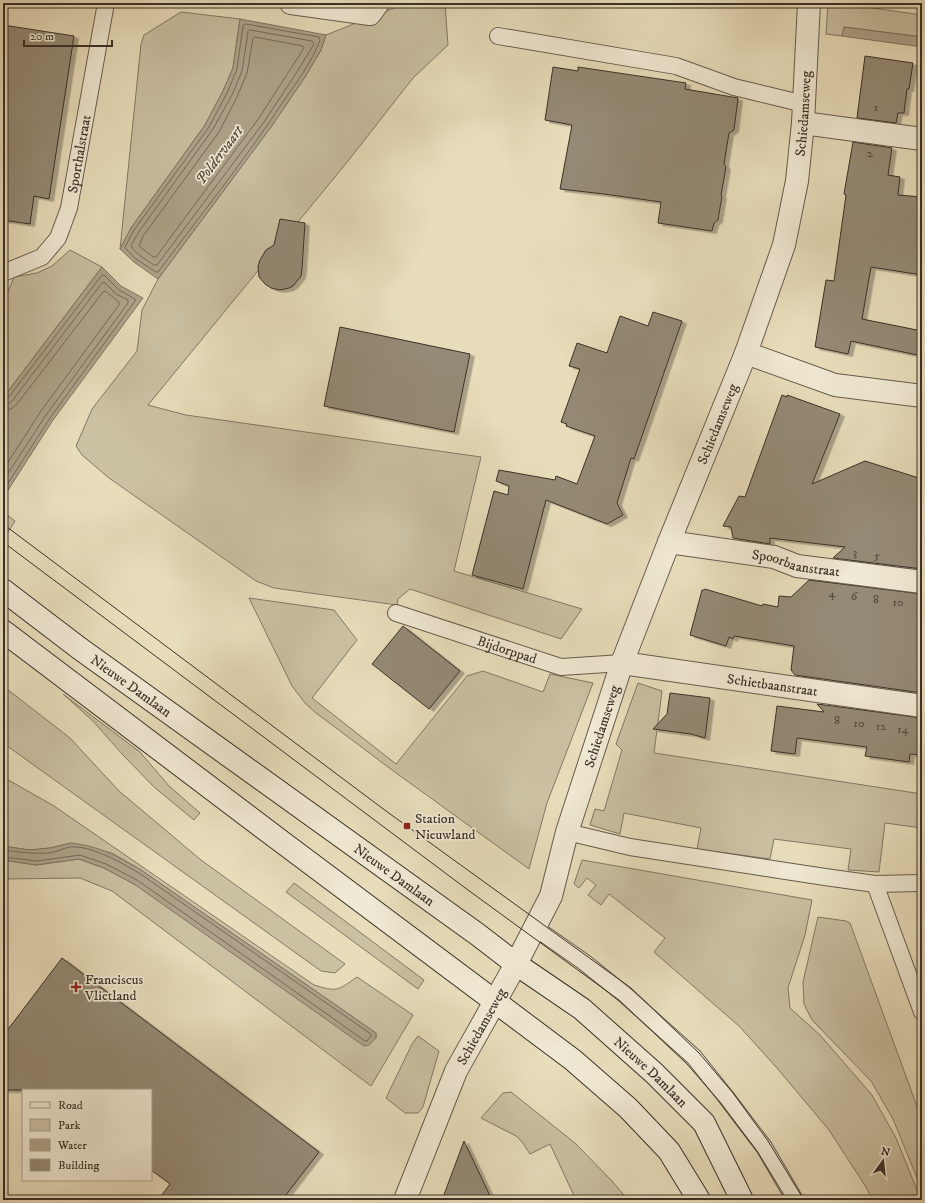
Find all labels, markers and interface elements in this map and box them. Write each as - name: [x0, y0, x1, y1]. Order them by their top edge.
- scale bar: [24, 22, 112, 48]
- text: 20 m: [30, 29, 54, 44]
- street label: Schiedamseweg: [792, 70, 816, 157]
- house number: 1: [874, 100, 878, 115]
- street label: Sporthalstraat: [64, 113, 96, 195]
- water label: Poldervaart: [191, 121, 248, 188]
- house number: 2: [867, 146, 873, 161]
- street label: Schiedamseweg: [694, 381, 743, 467]
- house number: 3: [853, 545, 857, 560]
- street label: Spoorbaanstraat: [751, 546, 841, 581]
- house number: 5: [874, 548, 880, 563]
- house number: 4: [829, 586, 837, 601]
- house number: 6: [851, 589, 858, 604]
- house number: 8: [873, 592, 879, 607]
- house number: 10: [893, 595, 903, 610]
- street label: Bijdorppad: [475, 632, 539, 669]
- street label: Nieuwe Damlaan: [87, 651, 175, 722]
- street label: Schietbaanstraat: [726, 670, 819, 701]
- street label: Schiedamseweg: [581, 683, 624, 770]
- house number: 8: [834, 713, 840, 728]
- house number: 10: [854, 716, 864, 731]
- house number: 12: [876, 719, 886, 734]
- house number: 14: [897, 722, 910, 737]
- place label: Station Nieuwland: [415, 810, 475, 844]
- marker: Station Nieuwland: [402, 821, 412, 831]
- street label: Nieuwe Damlaan: [350, 840, 438, 911]
- place label: Franciscus Vlietland: [84, 971, 143, 1005]
- marker: Franciscus Vlietland: [70, 981, 82, 993]
- street label: Schiedamseweg: [453, 985, 511, 1069]
- street label: Nieuwe Damlaan: [609, 1033, 692, 1112]
- legend: [22, 1089, 152, 1181]
- text: Road: [58, 1098, 83, 1113]
- text: Park: [58, 1118, 80, 1133]
- text: Water: [57, 1138, 87, 1153]
- north arrow: [863, 1141, 903, 1181]
- text: N: [879, 1144, 892, 1160]
- text: Building: [58, 1158, 99, 1173]

